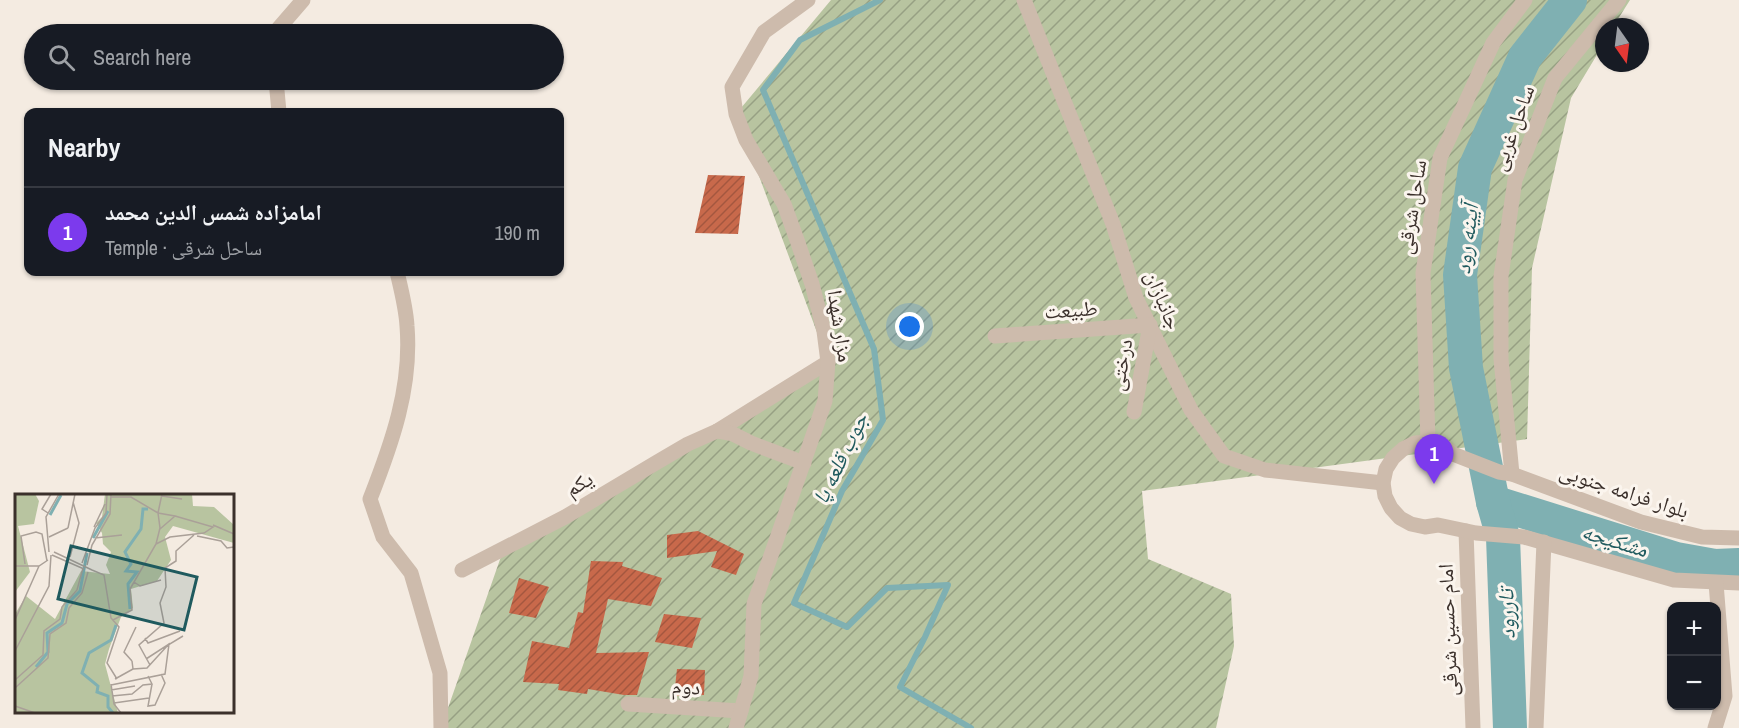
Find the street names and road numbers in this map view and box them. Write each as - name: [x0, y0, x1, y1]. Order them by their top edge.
- street label: ساحل غربی: [1484, 81, 1541, 175]
- street label: ساحل شرقی: [1390, 158, 1433, 256]
- street label: جانبازان: [1138, 266, 1189, 334]
- street label: مزار شهدا: [820, 288, 861, 364]
- street label: طبیعت: [1043, 293, 1099, 326]
- street label: درختی: [1102, 337, 1139, 393]
- street label: بلوار فرامه جنوبی: [1556, 456, 1693, 525]
- street label: یکم: [559, 464, 598, 503]
- street label: امام حسین شرقی: [1431, 563, 1464, 697]
- street label: دوم: [671, 671, 701, 702]

